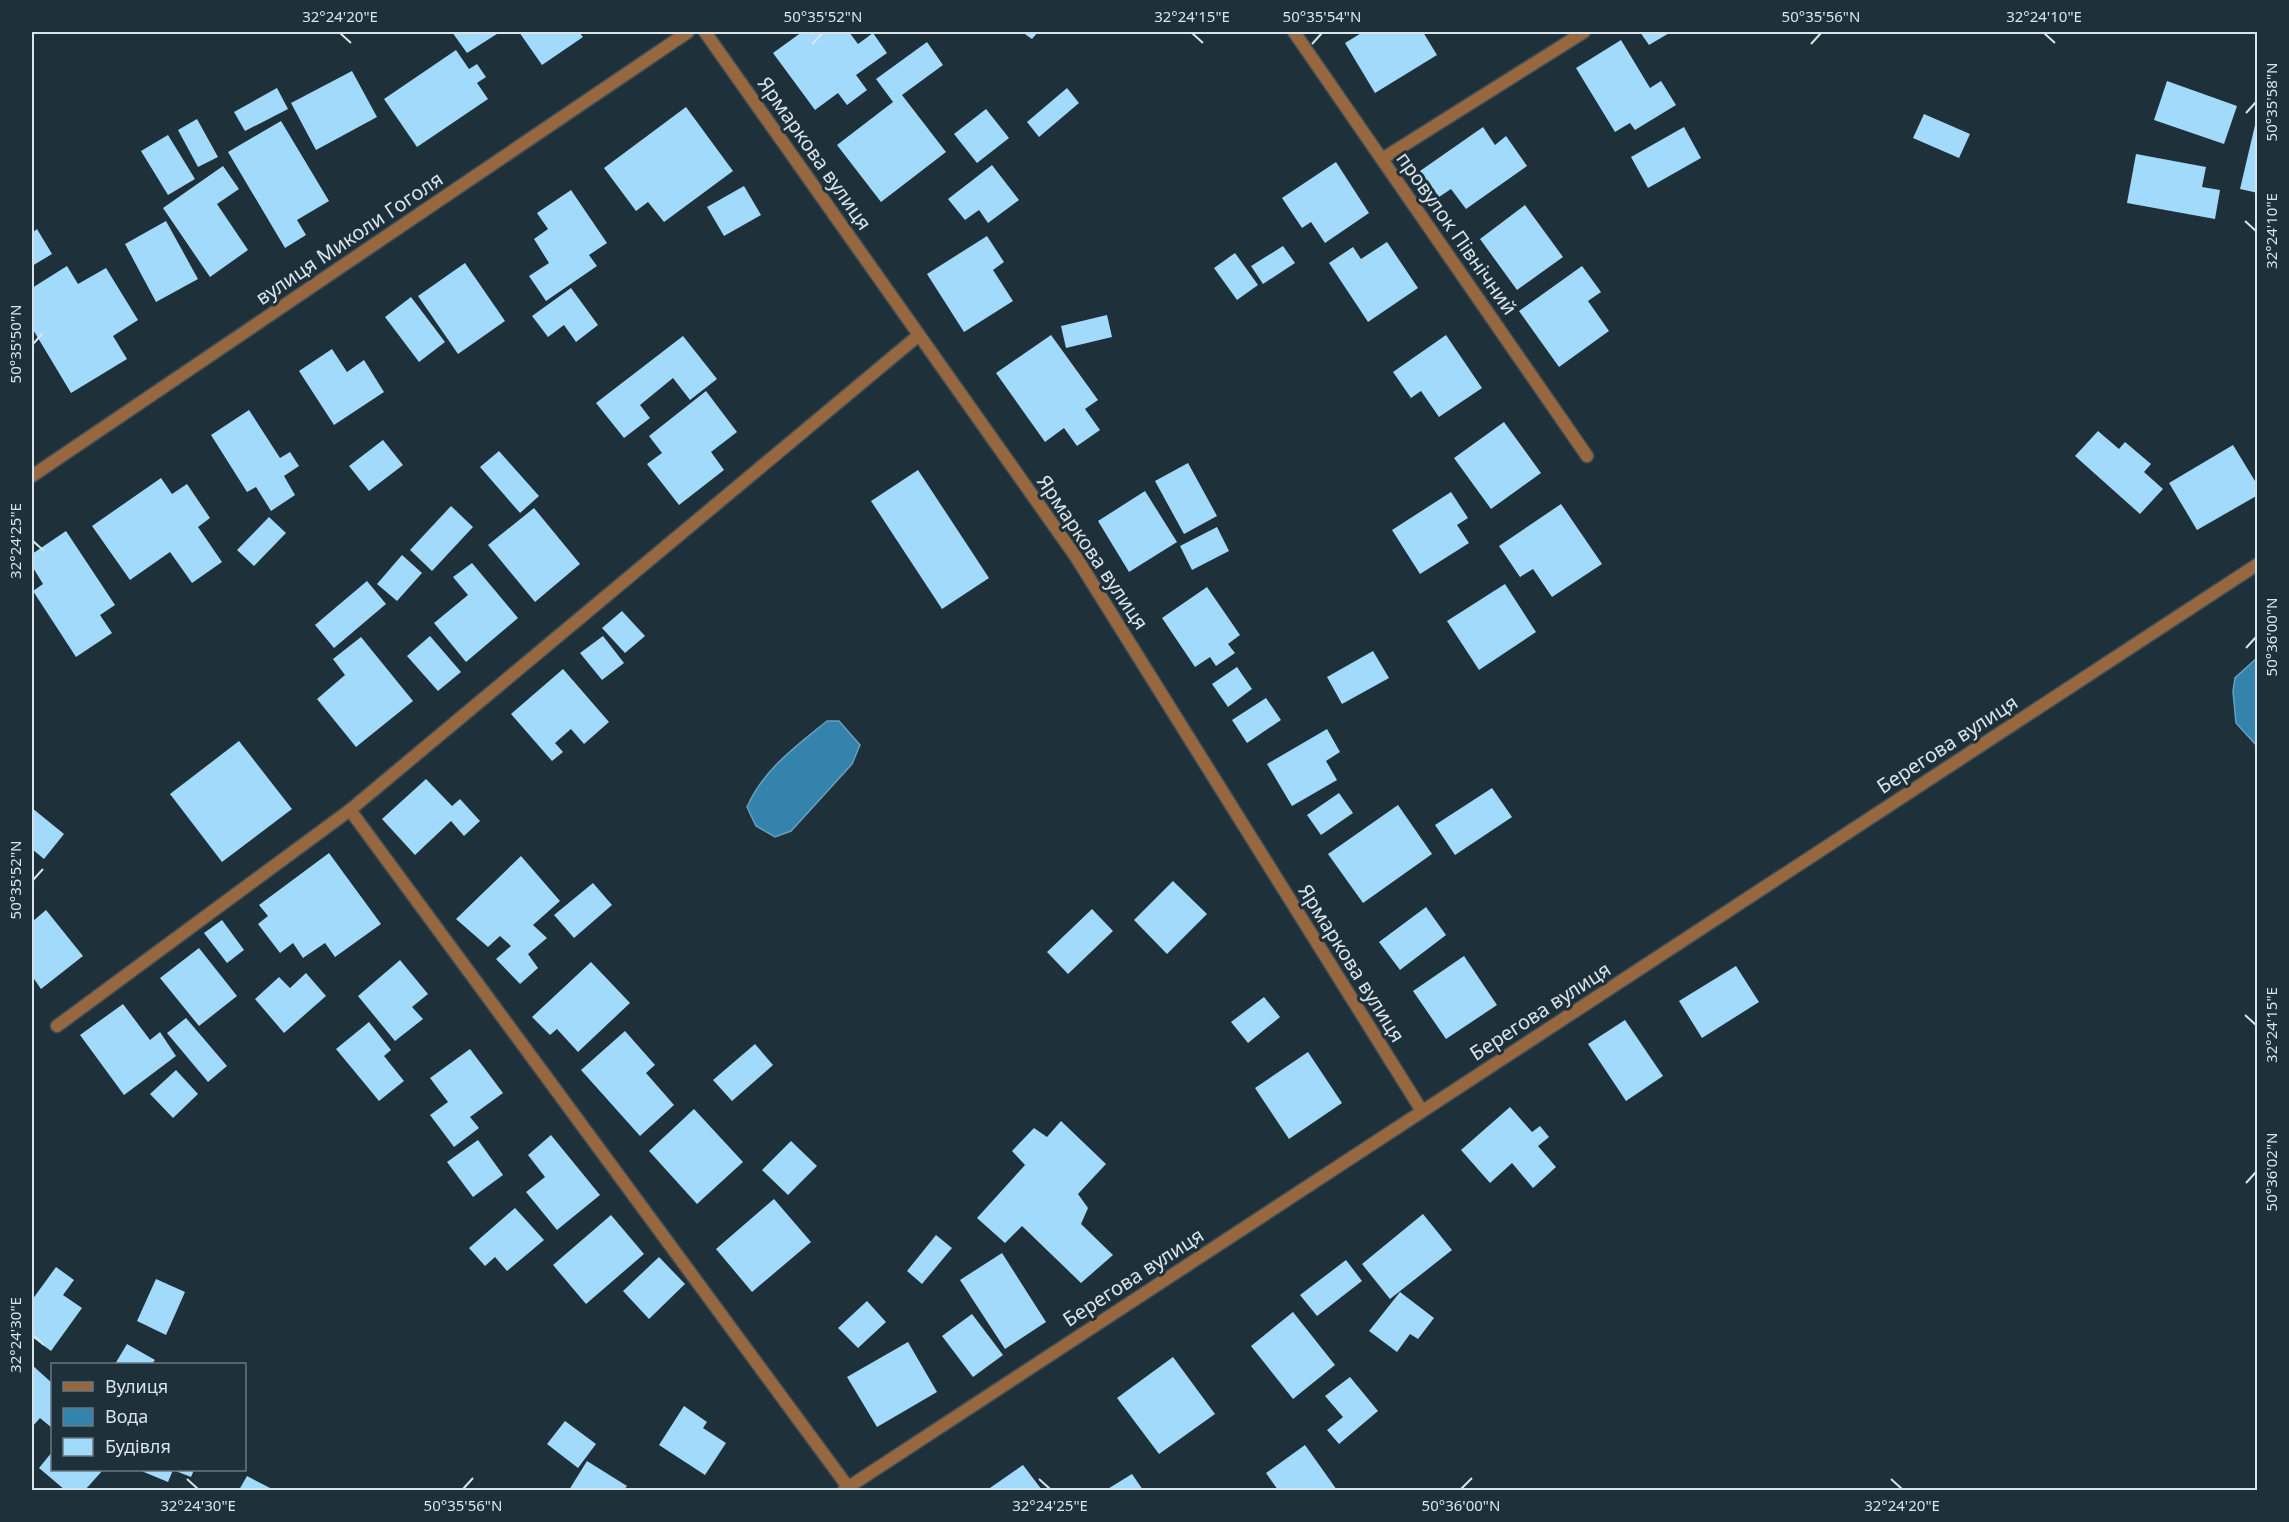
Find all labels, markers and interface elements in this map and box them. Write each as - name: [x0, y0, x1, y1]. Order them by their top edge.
- text: 32°24'20"E: [302, 6, 378, 26]
- text: 50°35'52"N: [784, 6, 862, 26]
- text: 32°24'15"E: [1154, 6, 1230, 26]
- text: 50°35'54"N: [1283, 6, 1361, 26]
- text: 50°35'56"N: [1782, 6, 1860, 26]
- text: 32°24'10"E: [2006, 6, 2082, 26]
- text: 50°35'58"N: [2261, 63, 2281, 141]
- street label: Ярмаркова вулиця: [752, 71, 878, 235]
- street label: провулок Північний: [1391, 146, 1523, 320]
- street label: вулиця Миколи Гоголя: [250, 165, 448, 311]
- text: 32°24'10"E: [2261, 193, 2281, 269]
- text: 50°35'50"N: [5, 305, 25, 383]
- street label: Ярмаркова вулиця: [1031, 469, 1155, 635]
- text: 32°24'25"E: [5, 503, 25, 579]
- text: 50°36'00"N: [2261, 598, 2281, 676]
- street label: Берегова вулиця: [1871, 688, 2023, 800]
- text: 50°35'52"N: [5, 841, 25, 919]
- street label: Ярмаркова вулиця: [1292, 879, 1412, 1047]
- street label: Берегова вулиця: [1464, 955, 1616, 1067]
- text: 32°24'15"E: [2261, 987, 2281, 1063]
- text: 50°36'02"N: [2261, 1133, 2281, 1211]
- street label: Берегова вулиця: [1057, 1221, 1209, 1333]
- text: 32°24'30"E: [5, 1297, 25, 1373]
- legend: [51, 1363, 246, 1471]
- text: Вулиця: [105, 1374, 168, 1398]
- text: Вода: [105, 1404, 148, 1428]
- text: Будівля: [105, 1434, 171, 1458]
- text: 32°24'30"E: [160, 1495, 236, 1515]
- text: 50°35'56"N: [424, 1495, 502, 1515]
- text: 32°24'25"E: [1012, 1495, 1088, 1515]
- text: 50°36'00"N: [1422, 1495, 1500, 1515]
- text: 32°24'20"E: [1864, 1495, 1940, 1515]

